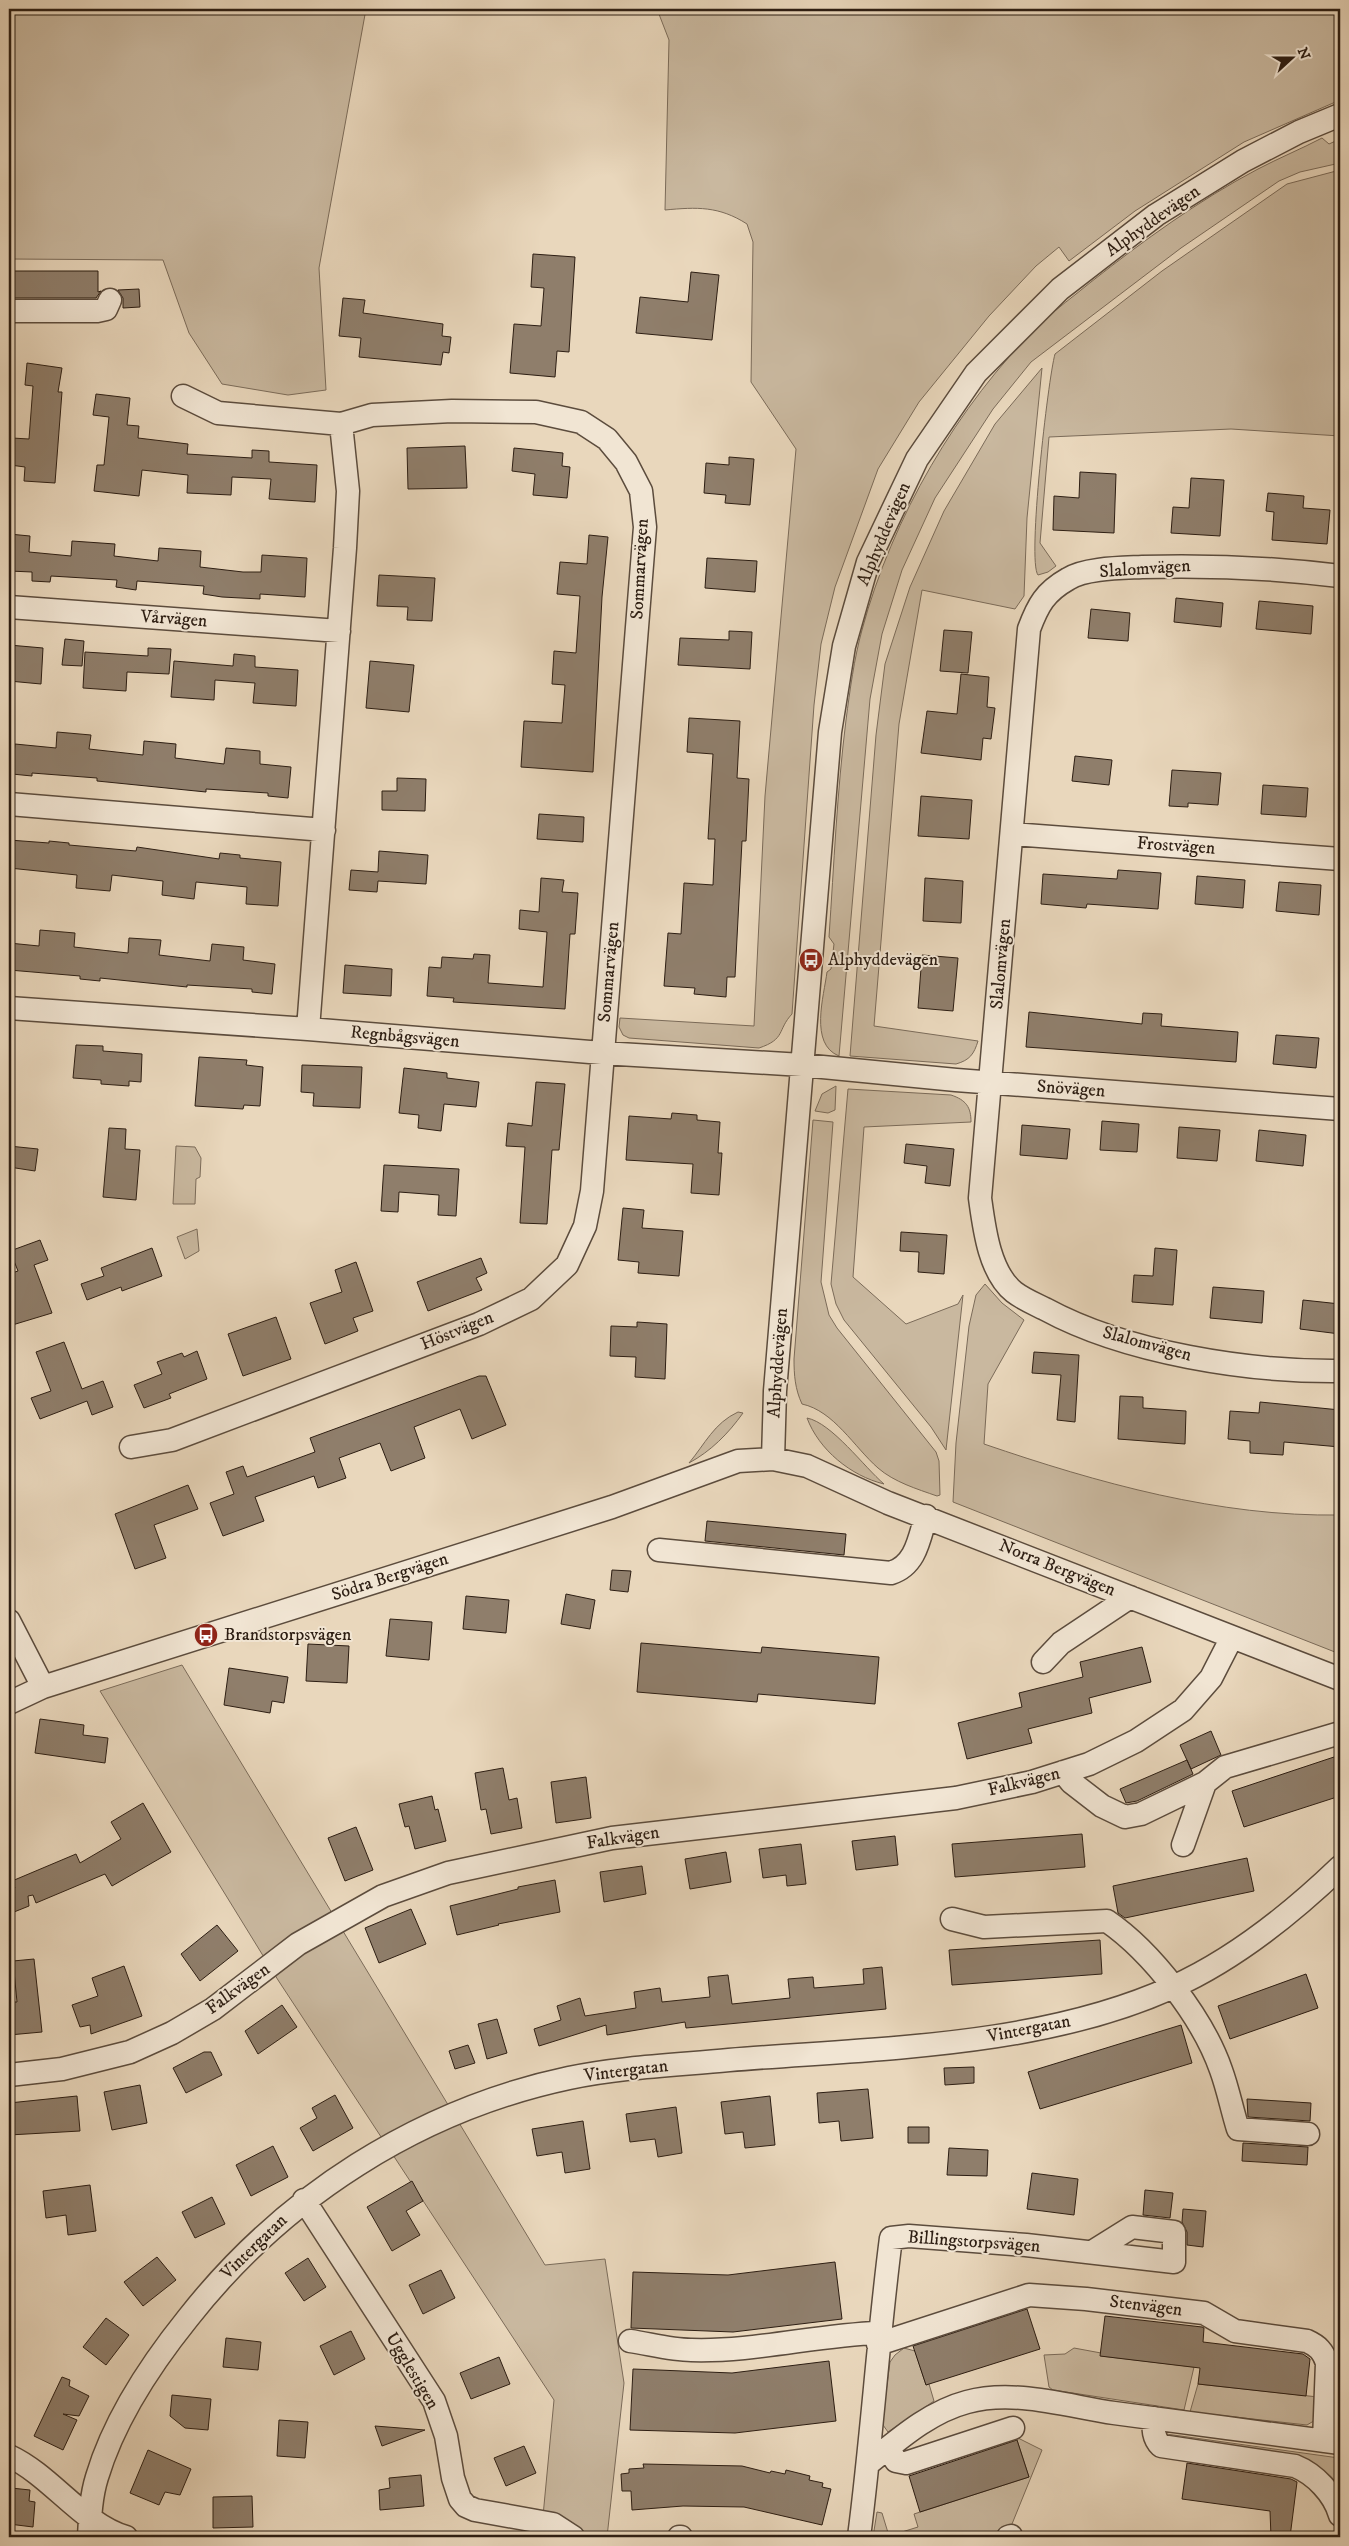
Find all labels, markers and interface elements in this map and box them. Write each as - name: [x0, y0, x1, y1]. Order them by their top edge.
- north arrow: [1266, 32, 1316, 82]
- text: N: [1293, 45, 1314, 63]
- street label: Alphyddevägen: [1102, 180, 1205, 262]
- street label: Alphyddevägen: [852, 478, 916, 589]
- street label: Sommarvägen: [626, 517, 654, 620]
- street label: Slalomvägen: [1099, 555, 1192, 583]
- street label: Vårvägen: [139, 606, 209, 632]
- street label: Frostvägen: [1136, 832, 1217, 860]
- street label: Slalomvägen: [986, 917, 1016, 1010]
- street label: Sommarvägen: [594, 920, 624, 1023]
- bus stop icon: Alphyddevägen: [798, 947, 824, 973]
- place label: Alphyddevägen: [828, 949, 939, 971]
- street label: Regnbågsvägen: [349, 1021, 461, 1053]
- street label: Snövägen: [1036, 1076, 1107, 1102]
- street label: Höstvägen: [417, 1306, 497, 1356]
- street label: Alphyddevägen: [763, 1307, 793, 1419]
- street label: Slalomvägen: [1100, 1322, 1194, 1367]
- street label: Norra Bergvägen: [995, 1535, 1119, 1602]
- street label: Södra Bergvägen: [329, 1548, 452, 1606]
- bus stop icon: Brandstorpsvägen: [193, 1622, 219, 1648]
- place label: Brandstorpsvägen: [224, 1624, 352, 1646]
- street label: Falkvägen: [986, 1762, 1063, 1802]
- street label: Falkvägen: [585, 1821, 662, 1855]
- street label: Falkvägen: [202, 1958, 275, 2020]
- street label: Vintergatan: [985, 2010, 1073, 2048]
- street label: Vintergatan: [582, 2055, 670, 2087]
- street label: Vintergatan: [215, 2209, 292, 2285]
- street label: Billingstorpsvägen: [907, 2226, 1042, 2258]
- street label: Stenvägen: [1108, 2291, 1184, 2321]
- street label: Ugglestigen: [380, 2329, 444, 2414]

